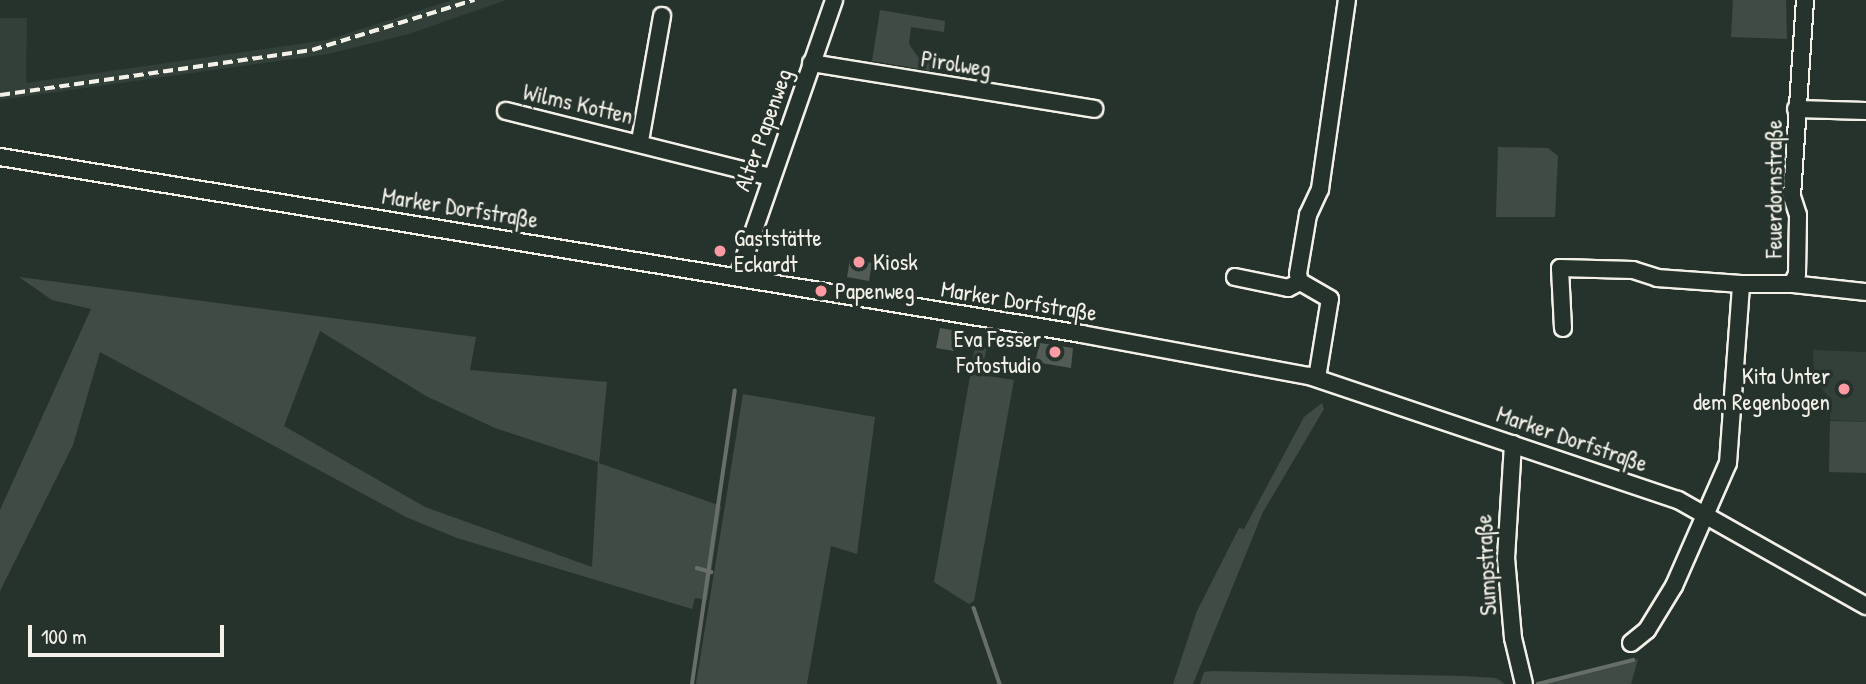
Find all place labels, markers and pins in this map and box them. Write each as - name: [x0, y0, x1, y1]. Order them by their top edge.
- place label: Gaststätte Eckardt: [734, 224, 822, 278]
- marker: Gaststätte Eckardt: [712, 243, 728, 259]
- place label: Kiosk: [873, 248, 918, 276]
- marker: Kiosk: [851, 254, 867, 270]
- place label: Papenweg: [835, 277, 915, 305]
- marker: Papenweg: [813, 283, 829, 299]
- place label: Eva Fesser Fotostudio: [954, 325, 1041, 379]
- marker: Eva Fesser Fotostudio: [1047, 344, 1063, 360]
- place label: Kita Unter dem Regenbogen: [1693, 362, 1830, 416]
- marker: Kita Unter dem Regenbogen: [1836, 381, 1852, 397]

